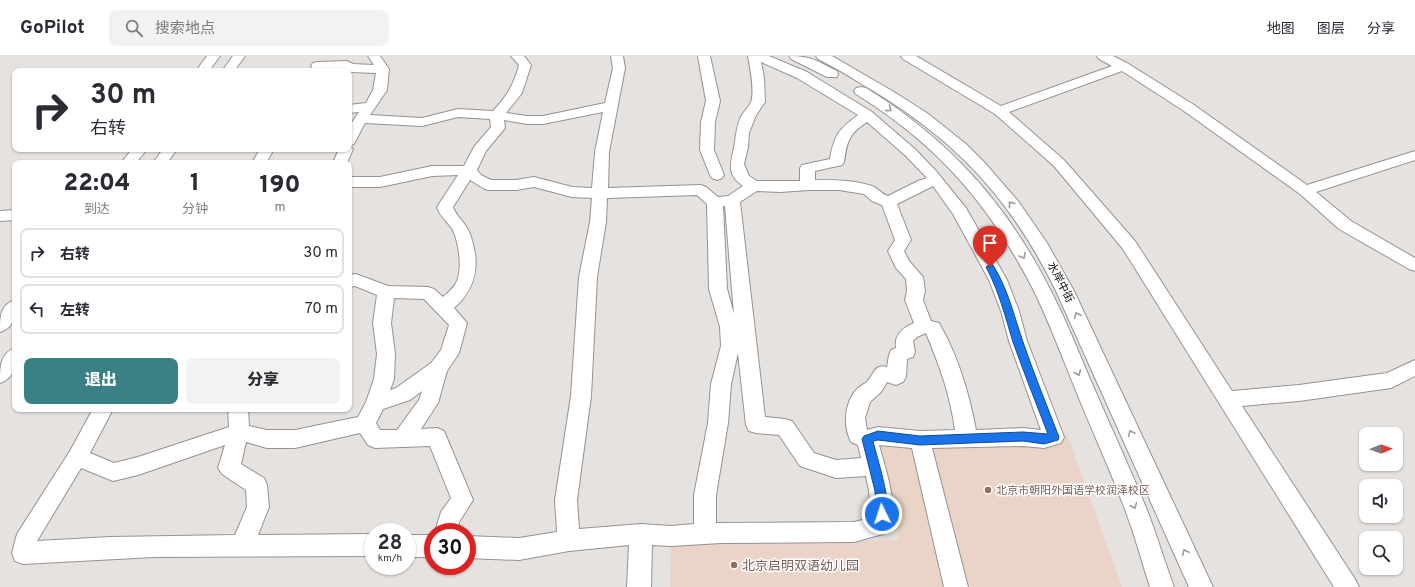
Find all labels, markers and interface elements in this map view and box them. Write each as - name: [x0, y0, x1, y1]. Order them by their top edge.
- search box: [109, 10, 389, 46]
- text: GoPilot: [20, 16, 85, 40]
- icon: search: [123, 17, 145, 39]
- text: 搜索地点: [155, 20, 215, 39]
- text: 地图: [1267, 21, 1295, 38]
- text: 图层: [1317, 21, 1345, 38]
- text: 分享: [1367, 21, 1395, 38]
- text: 30 m: [90, 78, 156, 114]
- icon: right: [24, 84, 76, 136]
- one-way arrow: [885, 105, 892, 112]
- text: 右转: [90, 118, 126, 141]
- text: 22:04: [64, 169, 130, 199]
- text: 1: [190, 169, 200, 199]
- text: 190: [260, 171, 300, 201]
- text: m: [274, 200, 285, 216]
- one-way arrow: [1008, 201, 1015, 208]
- text: 到达: [84, 202, 110, 218]
- text: 分钟: [182, 202, 208, 218]
- pin: [973, 226, 1007, 267]
- icon: arrive: [979, 232, 1001, 254]
- icon: right: [26, 242, 48, 264]
- text: 30 m: [303, 244, 338, 263]
- text: 右转: [60, 246, 90, 265]
- one-way arrow: [1018, 252, 1026, 259]
- street label: 水岸中街: [1044, 260, 1076, 305]
- icon: left: [26, 298, 48, 320]
- text: 70 m: [305, 300, 338, 319]
- text: 左转: [60, 302, 90, 321]
- one-way arrow: [1074, 312, 1082, 320]
- button: 退出: [24, 358, 178, 404]
- button: 分享: [186, 358, 340, 404]
- one-way arrow: [1073, 369, 1081, 377]
- north arrow: [1359, 427, 1403, 471]
- map controls: [1359, 427, 1403, 575]
- one-way arrow: [1128, 430, 1136, 438]
- button: sound: [1359, 479, 1403, 523]
- place label: 北京市朝阳外国语学校润泽校区: [996, 484, 1150, 498]
- marker: 北京市朝阳外国语学校润泽校区: [983, 485, 993, 495]
- position arrow: [861, 493, 903, 535]
- one-way arrow: [1129, 502, 1137, 510]
- speed limit sign: 30: [424, 523, 476, 575]
- text: 28: [378, 531, 402, 557]
- button: search: [1359, 531, 1403, 575]
- one-way arrow: [1182, 548, 1190, 556]
- text: km/h: [378, 552, 402, 565]
- place label: 北京启明双语幼儿园: [742, 558, 859, 575]
- marker: 北京启明双语幼儿园: [729, 560, 739, 570]

